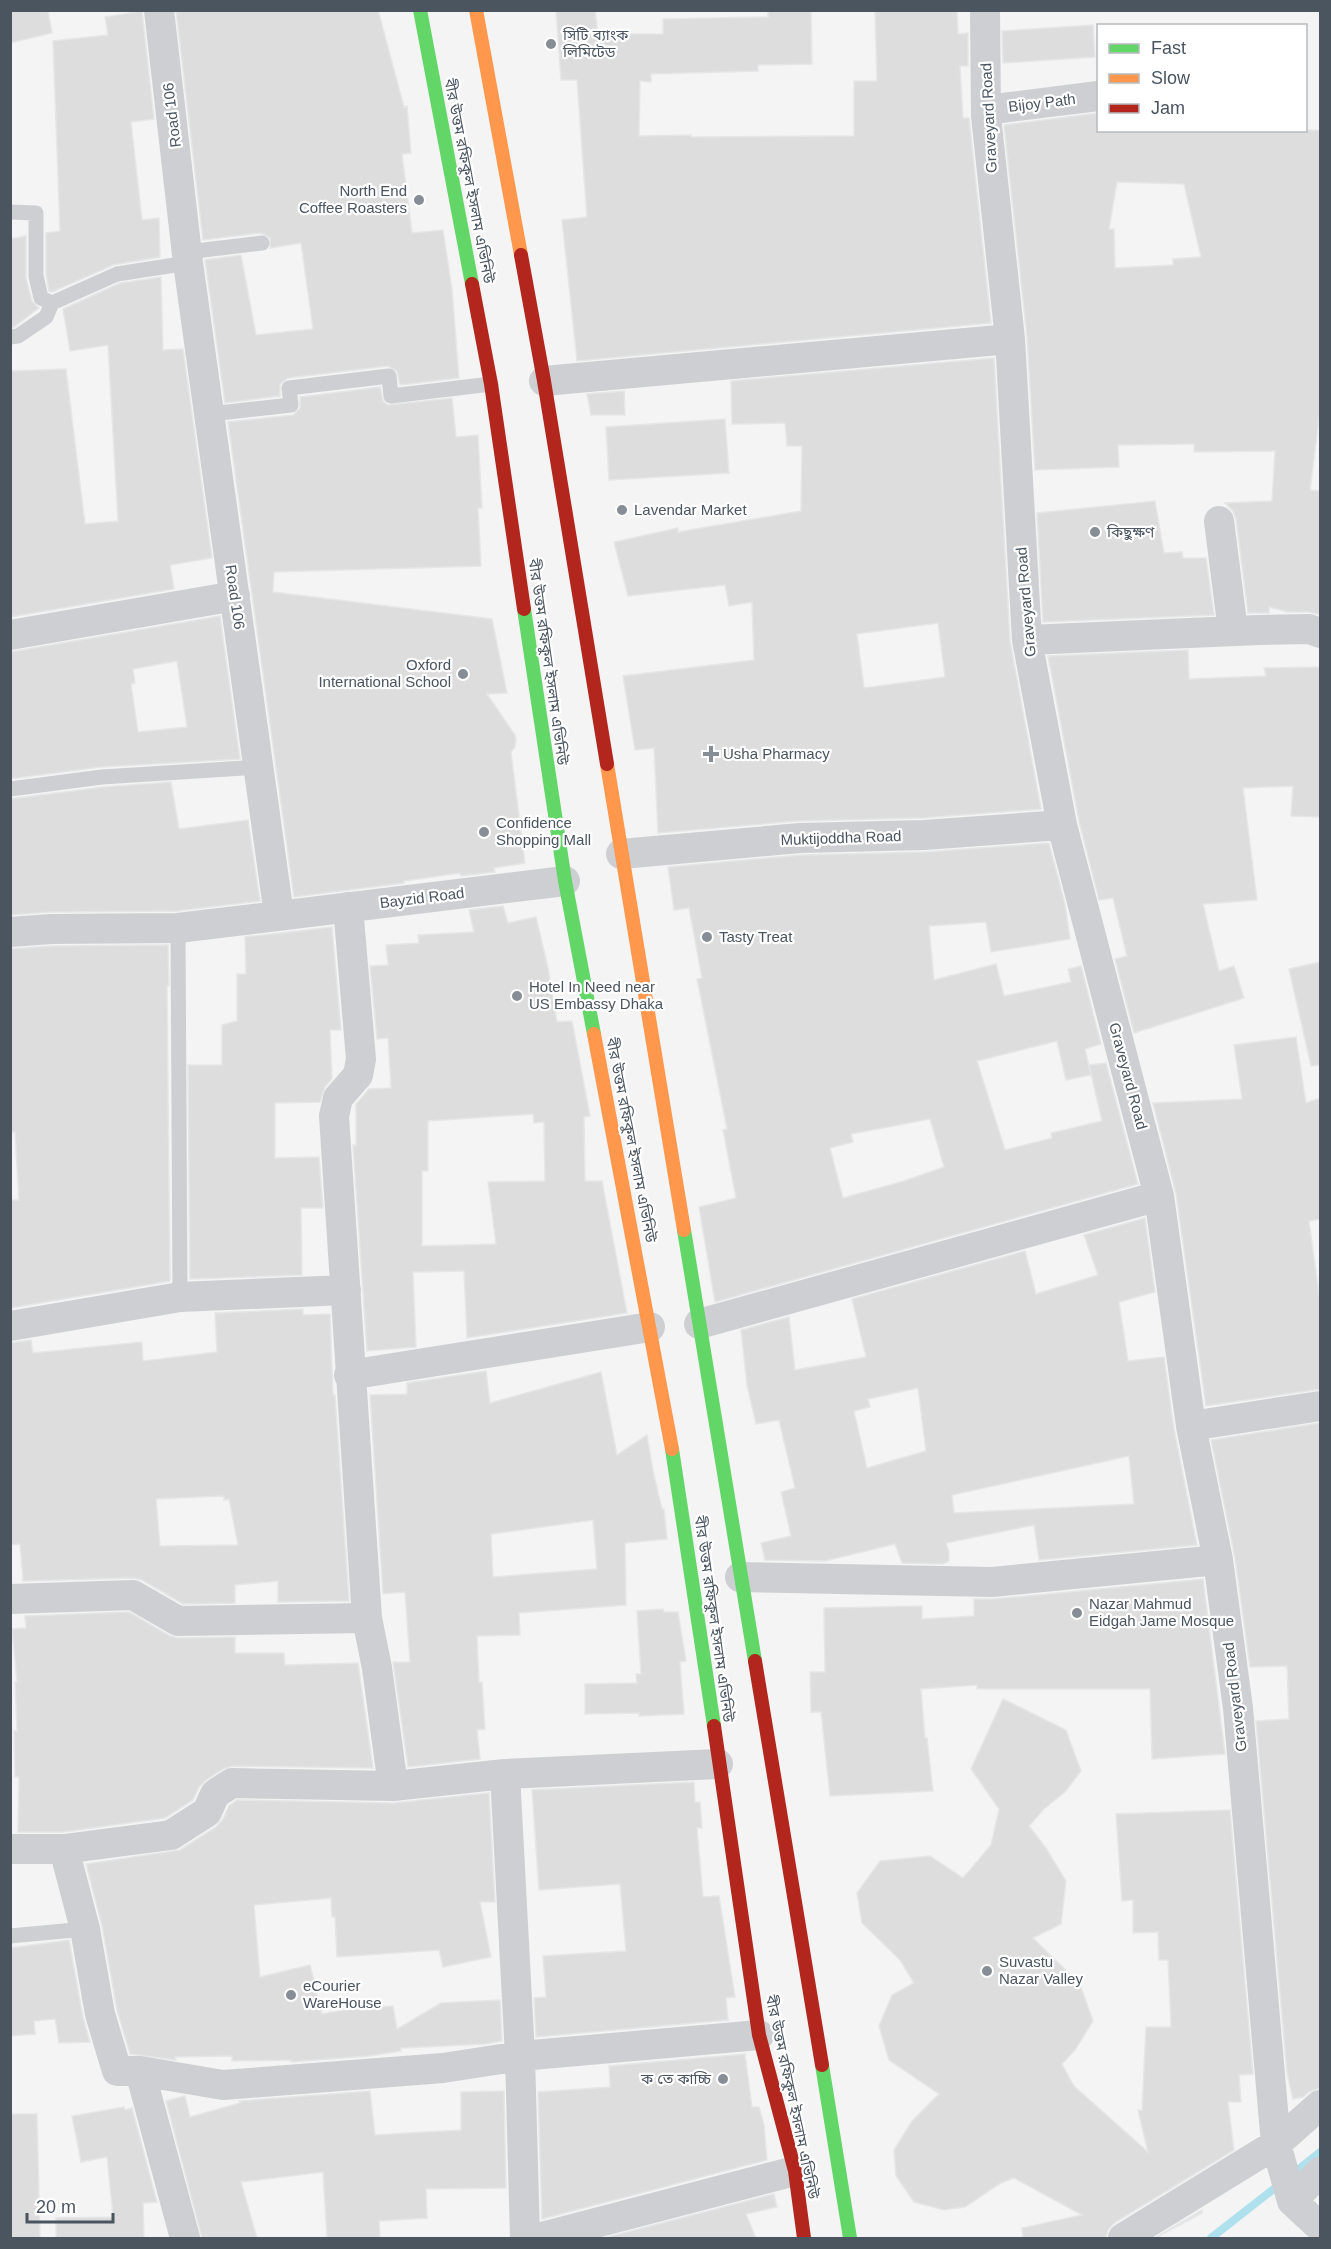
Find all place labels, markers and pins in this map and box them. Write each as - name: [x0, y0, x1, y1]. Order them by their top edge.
- place label: সিটি ব্যাংক লিমিটেড: [562, 26, 629, 60]
- marker: সিটি ব্যাংক লিমিটেড: [544, 37, 558, 51]
- place label: North End Coffee Roasters: [299, 182, 407, 216]
- marker: North End Coffee Roasters: [412, 193, 426, 207]
- place label: Lavendar Market: [634, 501, 747, 518]
- marker: Lavendar Market: [615, 503, 629, 517]
- place label: কিছুক্ষণ: [1106, 523, 1155, 541]
- marker: কিছুক্ষণ: [1088, 525, 1102, 539]
- place label: Oxford International School: [318, 656, 451, 690]
- marker: Oxford International School: [456, 667, 470, 681]
- place label: Usha Pharmacy: [723, 745, 830, 762]
- marker: Usha Pharmacy: [704, 747, 718, 761]
- place label: Confidence Shopping Mall: [496, 814, 591, 848]
- marker: Confidence Shopping Mall: [477, 825, 491, 839]
- place label: Tasty Treat: [719, 928, 793, 945]
- marker: Tasty Treat: [700, 930, 714, 944]
- place label: Hotel In Need near US Embassy Dhaka: [529, 978, 664, 1012]
- marker: Hotel In Need near US Embassy Dhaka: [510, 989, 524, 1003]
- place label: Nazar Mahmud Eidgah Jame Mosque: [1089, 1595, 1234, 1629]
- marker: Nazar Mahmud Eidgah Jame Mosque: [1070, 1606, 1084, 1620]
- place label: Suvastu Nazar Valley: [999, 1953, 1083, 1987]
- marker: Suvastu Nazar Valley: [980, 1964, 994, 1978]
- place label: eCourier WareHouse: [303, 1977, 382, 2011]
- marker: eCourier WareHouse: [284, 1988, 298, 2002]
- place label: ক তে কাচ্চি: [640, 2070, 712, 2087]
- marker: ক তে কাচ্চি: [716, 2072, 730, 2086]

